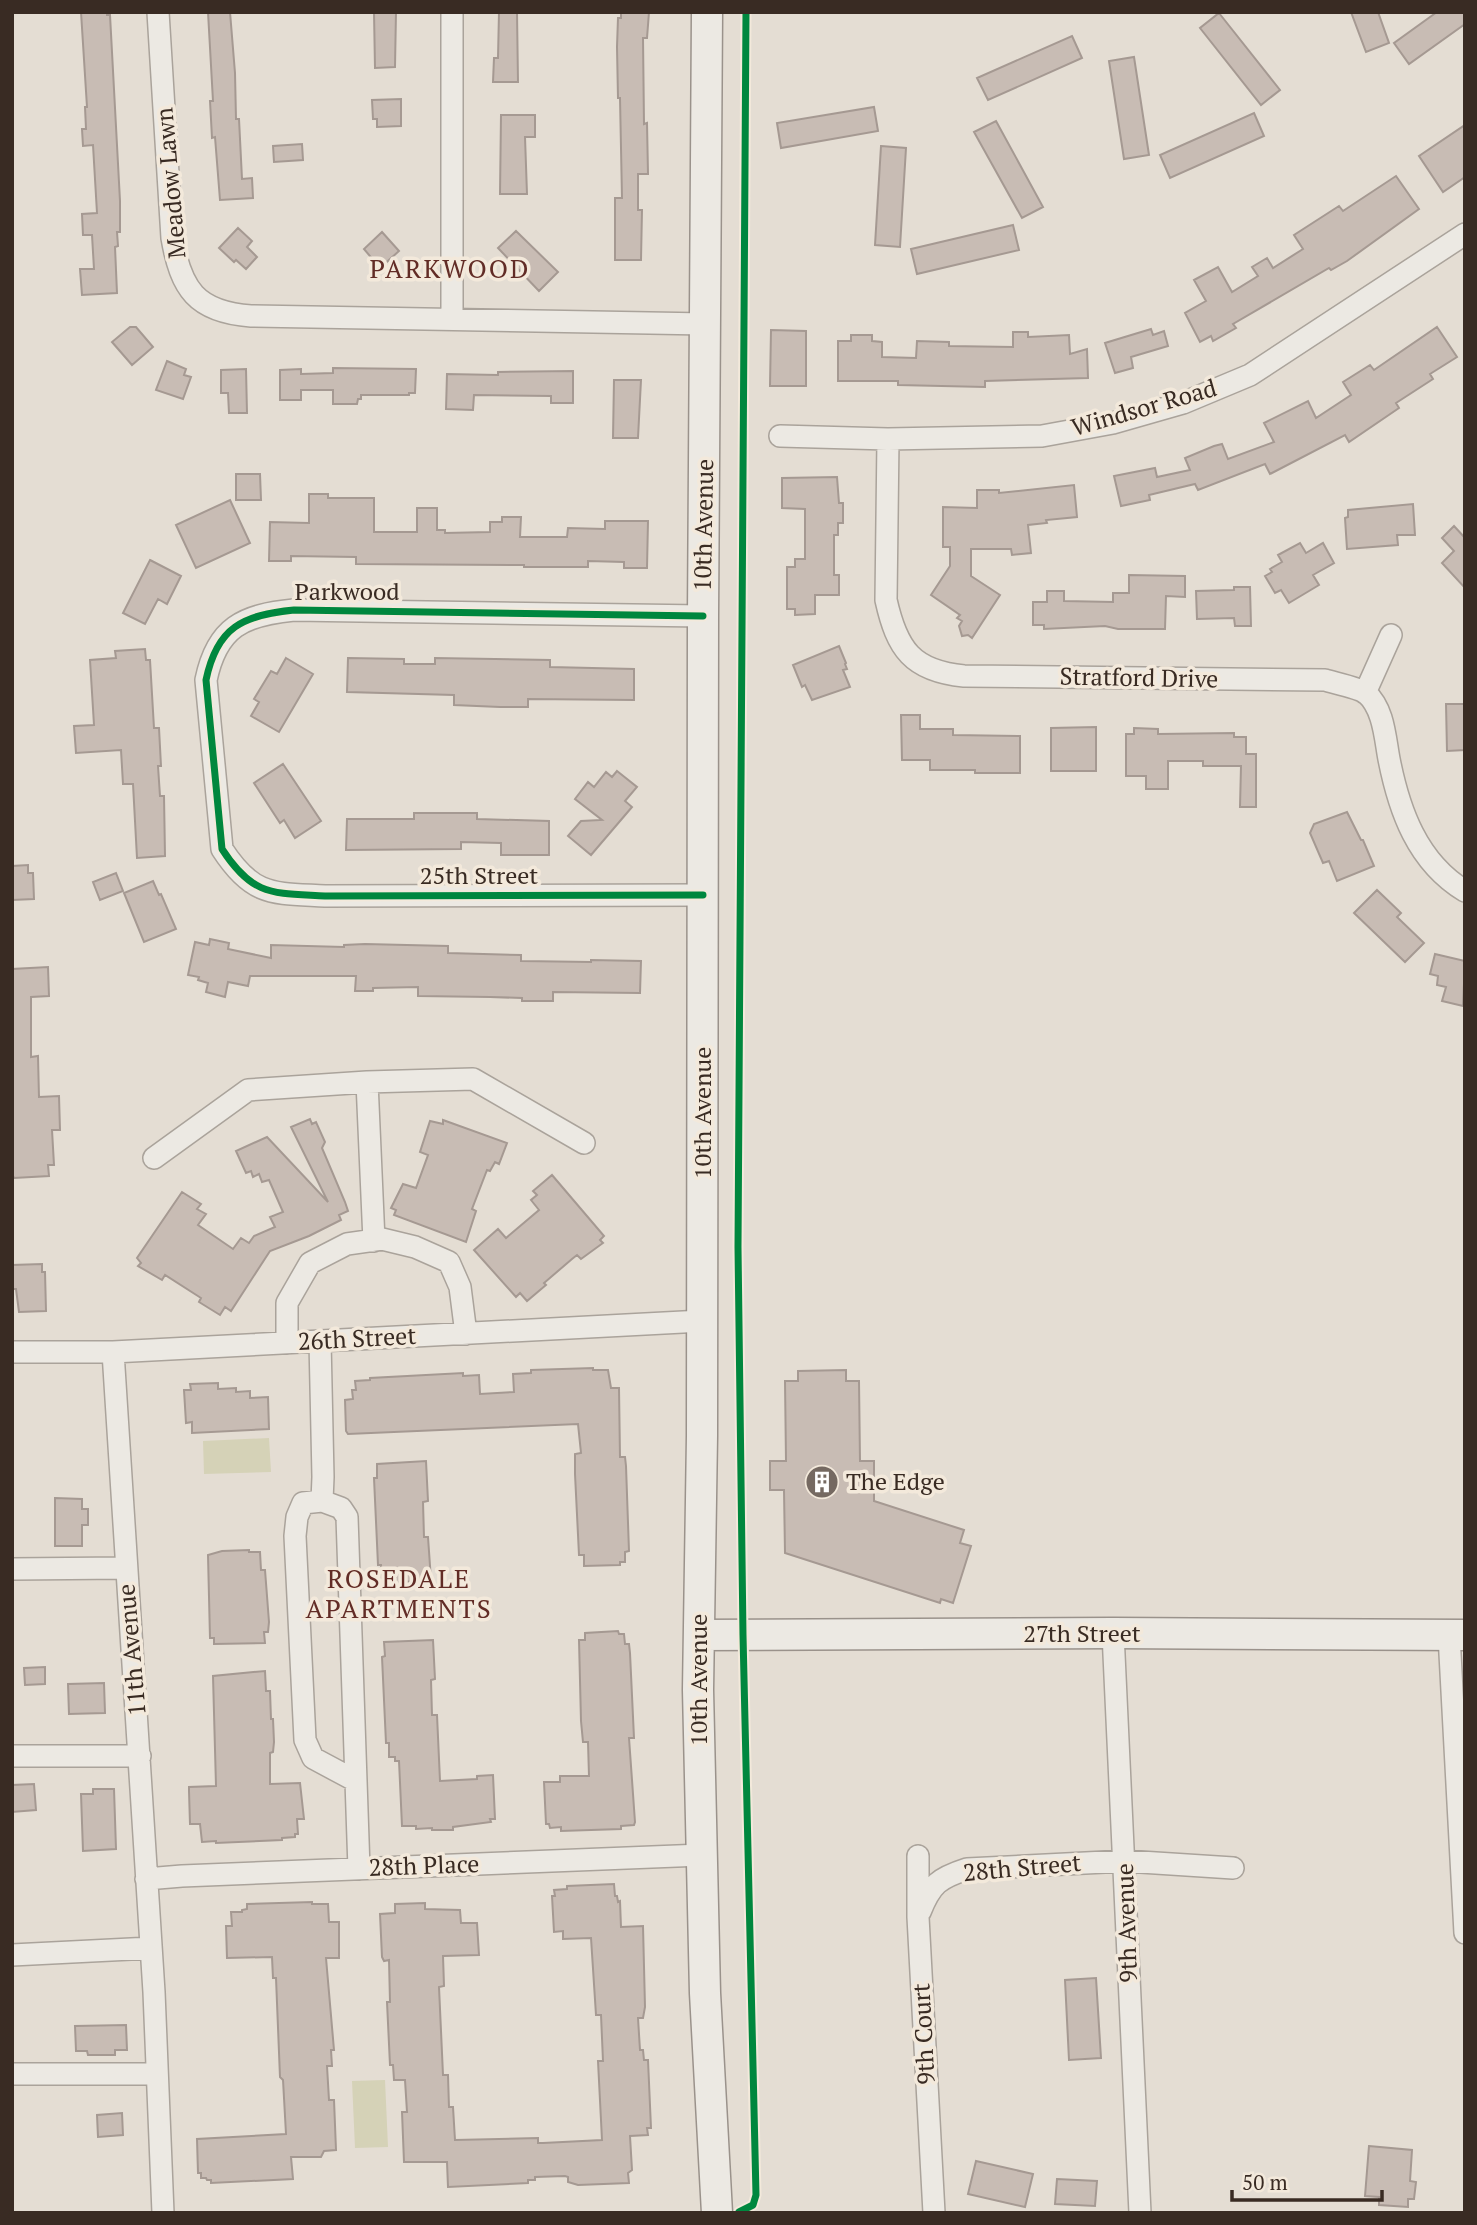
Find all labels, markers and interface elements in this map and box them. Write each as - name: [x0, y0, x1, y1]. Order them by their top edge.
- street label: Meadow Lawn: [147, 106, 193, 260]
- district label: PARKWOOD: [369, 251, 531, 285]
- street label: Windsor Road: [1067, 371, 1220, 443]
- street label: 10th Avenue: [686, 458, 720, 592]
- street label: Parkwood: [294, 575, 400, 607]
- street label: Stratford Drive: [1059, 660, 1219, 694]
- street label: 25th Street: [420, 859, 538, 891]
- street label: 10th Avenue: [686, 1047, 718, 1179]
- street label: 26th Street: [297, 1319, 417, 1357]
- building icon: The Edge: [803, 1463, 841, 1501]
- place label: The Edge: [846, 1465, 945, 1497]
- district label: ROSEDALE APARTMENTS: [305, 1561, 493, 1625]
- street label: 11th Avenue: [109, 1583, 153, 1717]
- street label: 10th Avenue: [682, 1614, 714, 1746]
- street label: 27th Street: [1023, 1617, 1141, 1649]
- street label: 28th Street: [962, 1846, 1082, 1888]
- street label: 28th Place: [368, 1847, 480, 1883]
- street label: 9th Avenue: [1108, 1863, 1144, 1983]
- street label: 9th Court: [904, 1982, 942, 2086]
- scale bar: [1232, 2158, 1382, 2202]
- text: 50 m: [1242, 2168, 1288, 2196]

